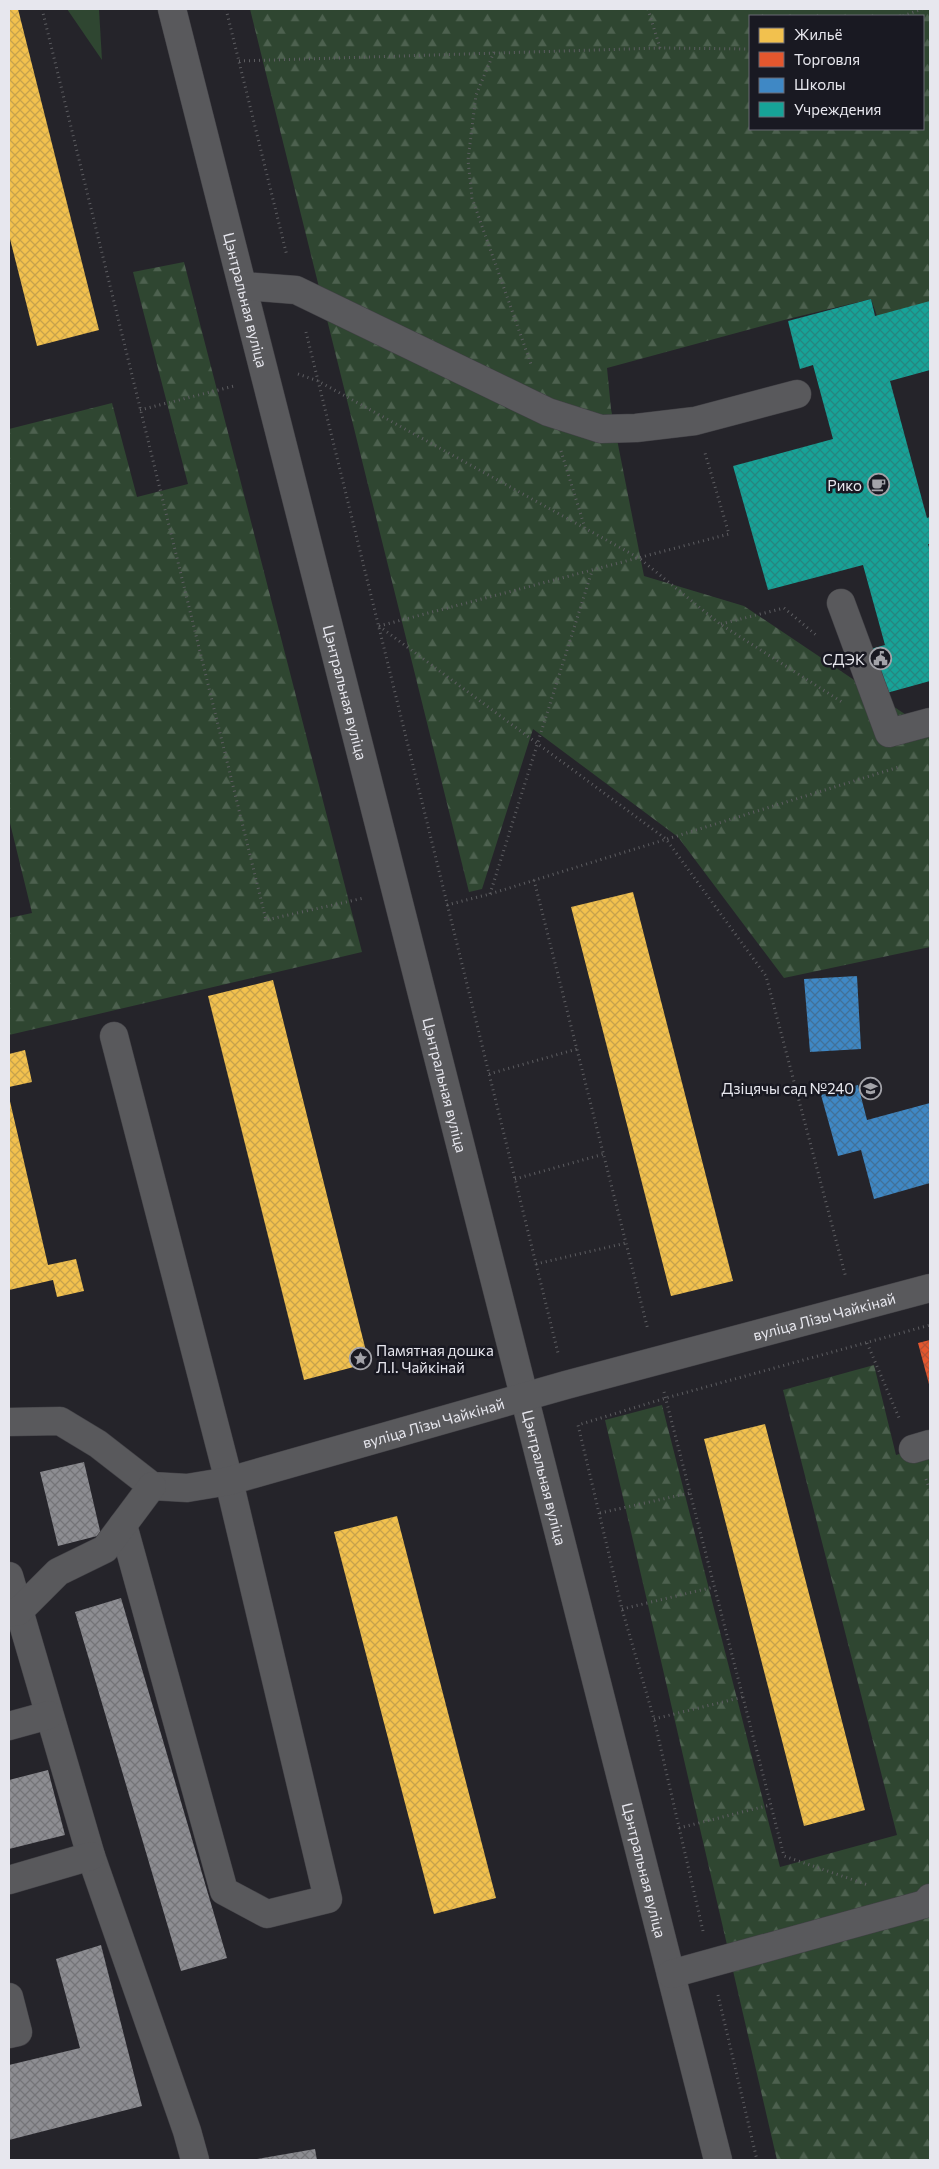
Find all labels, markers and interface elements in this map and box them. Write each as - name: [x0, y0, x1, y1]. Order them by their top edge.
- legend: [749, 15, 924, 130]
- text: Жильё: [794, 25, 842, 43]
- text: Торговля: [794, 50, 860, 68]
- text: Школы: [794, 75, 846, 93]
- text: Учреждения: [794, 100, 881, 118]
- street label: Цэнтральная вуліца: [220, 230, 272, 369]
- cafe icon: Рико: [866, 473, 890, 497]
- place label: Рико: [827, 476, 862, 494]
- street label: Цэнтральная вуліца: [320, 623, 371, 762]
- public building icon: СДЭК: [869, 647, 893, 671]
- place label: СДЭК: [823, 650, 865, 668]
- street label: Цэнтральная вуліца: [419, 1015, 471, 1154]
- school or university icon: Дзіцячы сад №240: [858, 1076, 882, 1100]
- place label: Дзіцячы сад №240: [722, 1079, 854, 1097]
- street label: вуліца Лізы Чайкінай: [751, 1289, 897, 1344]
- place label: Памятная дошка Л.І. Чайкінай: [376, 1341, 494, 1376]
- place icon: Памятная дошка Л.І. Чайкінай: [348, 1347, 372, 1371]
- street label: вуліца Лізы Чайкінай: [360, 1394, 506, 1452]
- street label: Цэнтральная вуліца: [519, 1408, 571, 1547]
- street label: Цэнтральная вуліца: [619, 1800, 670, 1940]

